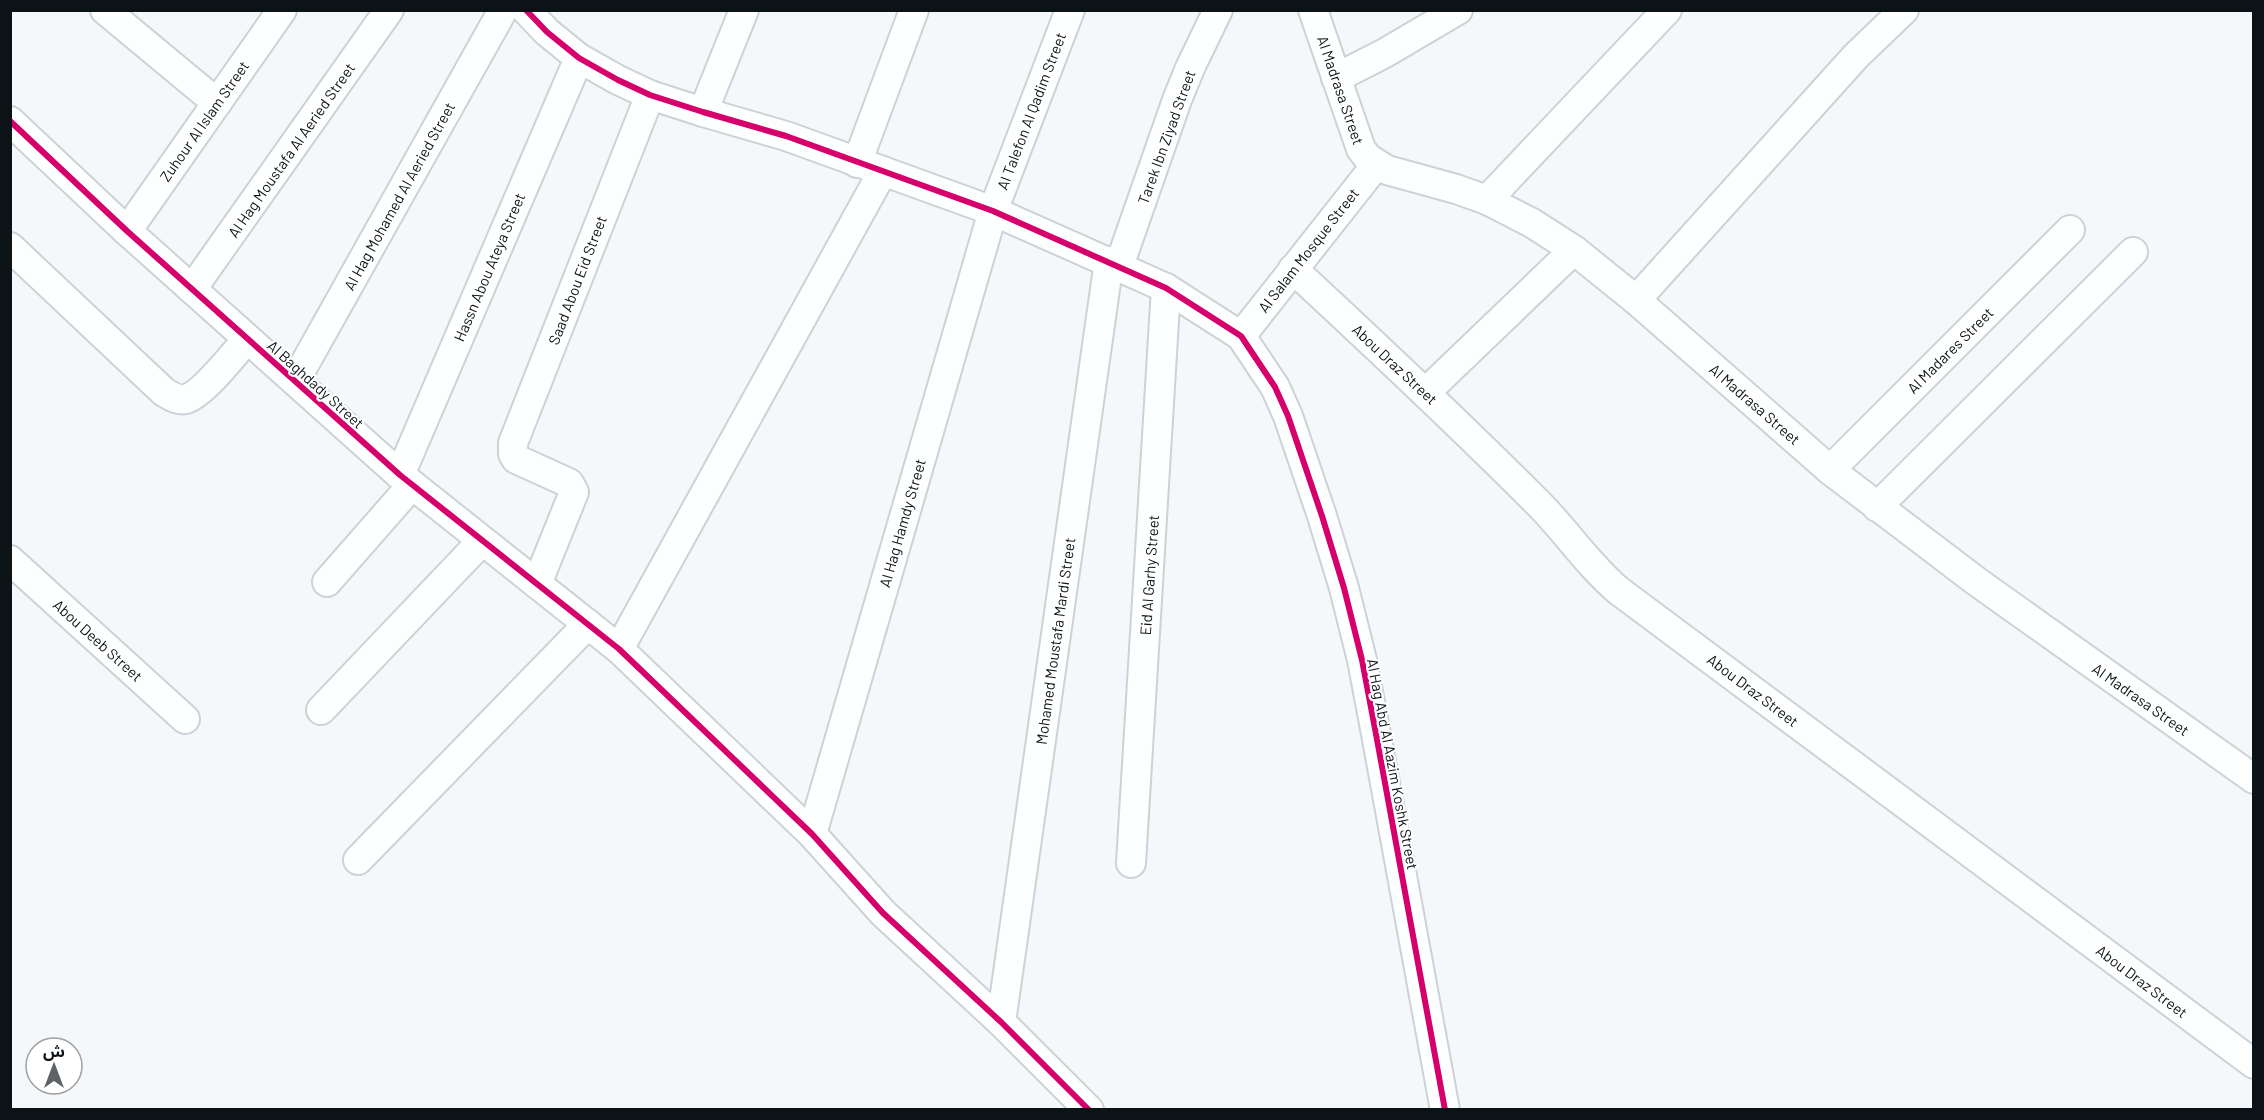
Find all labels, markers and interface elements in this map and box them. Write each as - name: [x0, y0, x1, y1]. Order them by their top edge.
- street label: Al Talefon Al Qadim Street: [993, 30, 1069, 192]
- street label: Al Madrasa Street: [1314, 33, 1368, 147]
- street label: Zuhour Al Islam Street: [156, 57, 252, 185]
- street label: Al Hag Moustafa Al Aeried Street: [224, 59, 358, 241]
- street label: Tarek Ibn Ziyad Street: [1133, 67, 1199, 207]
- street label: Al Hag Mohamed Al Aeried Street: [340, 99, 458, 293]
- street label: Al Salam Mosque Street: [1254, 184, 1362, 316]
- street label: Hassn Abou Ateya Street: [450, 190, 528, 344]
- street label: Saad Abou Eid Street: [544, 213, 610, 347]
- street label: Al Madares Street: [1903, 303, 1997, 397]
- street label: Abou Draz Street: [1349, 320, 1441, 408]
- street label: Al Baghdady Street: [264, 336, 368, 432]
- street label: Al Madrasa Street: [1706, 360, 1804, 448]
- street label: Al Hag Hamdy Street: [875, 457, 929, 589]
- street label: Eid Al Garhy Street: [1136, 514, 1162, 636]
- street label: Mohamed Moustafa Mardi Street: [1032, 536, 1078, 746]
- street label: Abou Deeb Street: [50, 595, 146, 685]
- street label: Abou Draz Street: [1704, 650, 1802, 730]
- street label: Al Hag Abd Al Aazim Koshk Street: [1364, 657, 1422, 871]
- street label: Al Madrasa Street: [2089, 659, 2193, 739]
- street label: Abou Draz Street: [2093, 941, 2191, 1021]
- north arrow: [24, 1036, 84, 1096]
- text: ش: [43, 1041, 65, 1061]

